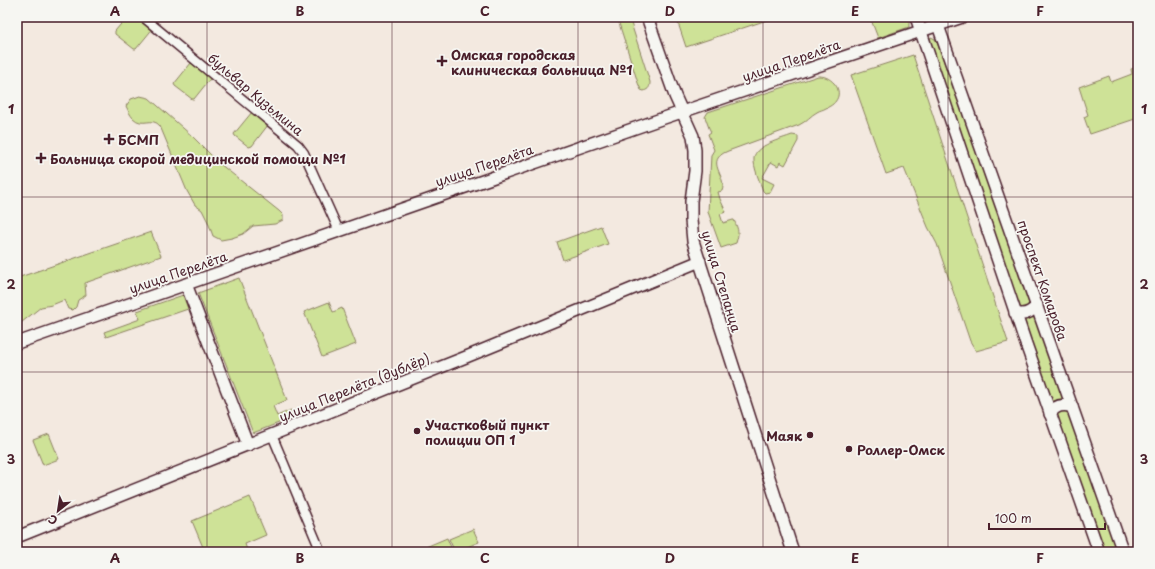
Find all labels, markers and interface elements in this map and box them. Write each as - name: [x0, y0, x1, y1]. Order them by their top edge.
- text: A: [110, 1, 120, 20]
- text: B: [296, 1, 305, 20]
- text: C: [480, 1, 490, 20]
- text: D: [665, 1, 675, 20]
- text: E: [851, 1, 859, 20]
- text: F: [1036, 1, 1044, 20]
- street label: улица Перелёта: [739, 34, 843, 86]
- place label: Омская городская клиническая больница №1: [451, 45, 633, 79]
- street label: бульвар Кузьмина: [204, 48, 308, 140]
- marker: Омская городская клиническая больница №1: [436, 55, 448, 67]
- text: 1: [8, 99, 14, 118]
- text: 1: [1141, 99, 1147, 118]
- place label: БСМП: [118, 130, 159, 149]
- marker: БСМП: [103, 133, 115, 145]
- street label: улица Перелёта: [432, 139, 536, 191]
- place label: Больница скорой медицинской помощи №1: [50, 149, 346, 168]
- marker: Больница скорой медицинской помощи №1: [35, 152, 47, 164]
- street label: проспект Комарова: [1013, 217, 1073, 344]
- street label: улица Степанца: [698, 228, 747, 334]
- street label: улица Перелёта: [126, 246, 230, 298]
- text: 2: [6, 274, 16, 293]
- text: 2: [1139, 274, 1149, 293]
- street label: улица Перелёта (дублёр): [276, 348, 432, 426]
- place label: Участковый пункт полиции ОП 1: [425, 415, 550, 449]
- marker: Участковый пункт полиции ОП 1: [412, 426, 422, 436]
- place label: Маяк: [766, 426, 803, 445]
- marker: Маяк: [805, 430, 815, 440]
- place label: Роллер-Омск: [857, 440, 945, 459]
- marker: Роллер-Омск: [844, 444, 854, 454]
- text: 3: [7, 449, 16, 468]
- text: 3: [1140, 449, 1149, 468]
- north arrow: [38, 491, 78, 531]
- scale bar: [989, 505, 1105, 531]
- text: 100 m: [995, 509, 1032, 527]
- text: С: [45, 511, 61, 530]
- text: A: [110, 548, 120, 567]
- text: B: [296, 548, 305, 567]
- text: C: [480, 548, 490, 567]
- text: D: [665, 548, 675, 567]
- text: E: [851, 548, 859, 567]
- text: F: [1036, 548, 1044, 567]

